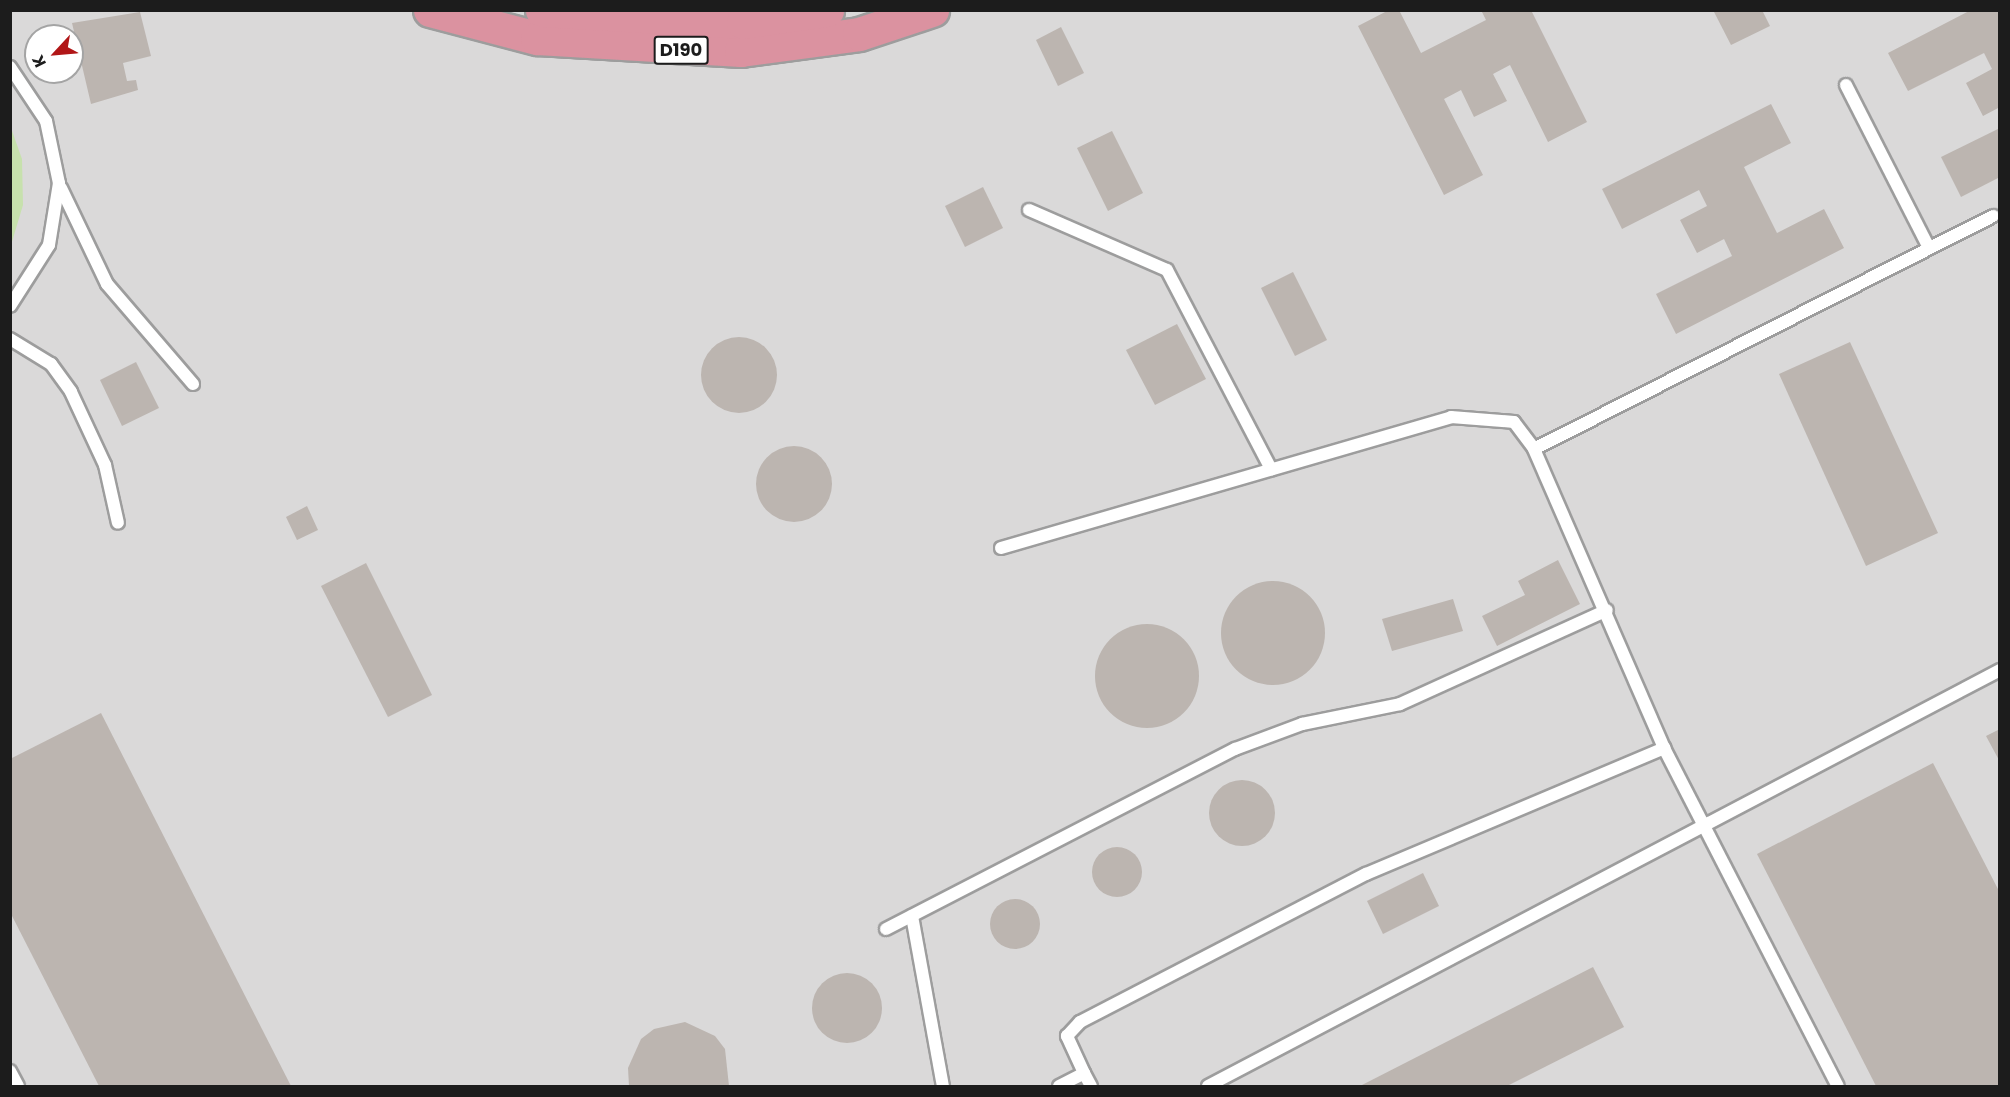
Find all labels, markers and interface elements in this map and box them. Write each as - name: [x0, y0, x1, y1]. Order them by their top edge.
- north arrow: [24, 24, 84, 84]
- road number: D190: [652, 35, 710, 65]
- text: K: [26, 51, 52, 71]

